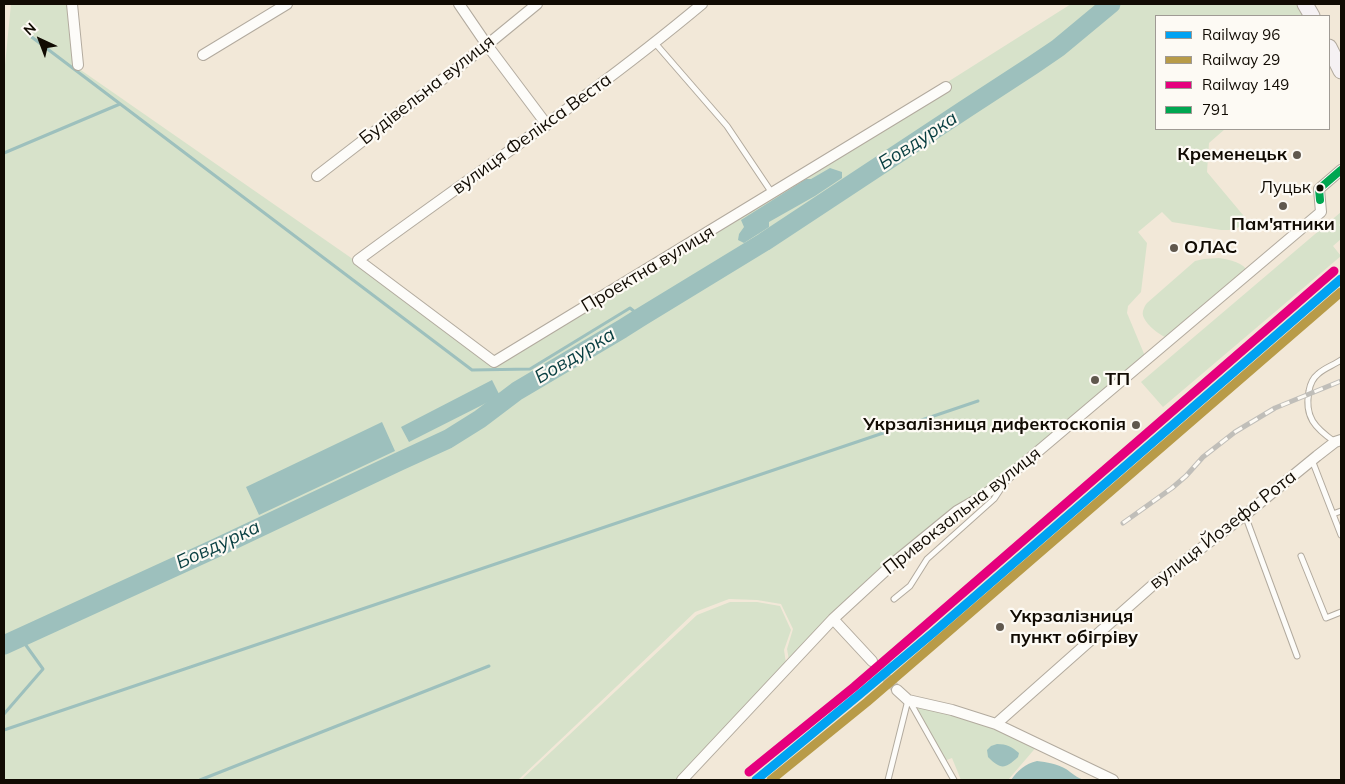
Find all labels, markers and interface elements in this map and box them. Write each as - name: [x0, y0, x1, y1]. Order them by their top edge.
- north arrow: [15, 15, 65, 65]
- legend: [1155, 15, 1330, 130]
- text: N: [20, 19, 40, 39]
- text: Railway 96: [1202, 25, 1280, 44]
- street label: Будівельна вулиця: [355, 31, 499, 149]
- text: Railway 29: [1202, 50, 1280, 69]
- street label: вулиця Фелікса Веста: [448, 69, 616, 199]
- text: Railway 149: [1202, 75, 1289, 94]
- text: 791: [1202, 100, 1229, 119]
- water label: Бовдурка: [874, 107, 962, 175]
- place label: Кременецьк: [1177, 144, 1287, 166]
- marker: Кременецьк: [1291, 149, 1303, 161]
- place label: Луцьк: [1260, 178, 1311, 198]
- marker: Луцьк: [1315, 183, 1325, 193]
- marker: Пам'ятники: [1277, 200, 1289, 212]
- place label: Пам'ятники: [1231, 214, 1335, 236]
- street label: Проектна вулиця: [578, 221, 718, 317]
- place label: ОЛАС: [1184, 237, 1237, 259]
- marker: ОЛАС: [1168, 242, 1180, 254]
- water label: Бовдурка: [531, 323, 619, 389]
- place label: ТП: [1105, 369, 1130, 391]
- marker: ТП: [1089, 374, 1101, 386]
- place label: Укрзалізниця дифектоскопія: [863, 414, 1126, 436]
- marker: Укрзалізниця дифектоскопія: [1130, 419, 1142, 431]
- street label: Привокзальна вулиця: [879, 443, 1045, 579]
- street label: вулиця Йозефа Рота: [1145, 466, 1301, 594]
- water label: Бовдурка: [172, 516, 264, 574]
- place label: Укрзалізниця пункт обігріву: [1010, 606, 1138, 649]
- marker: Укрзалізниця пункт обігріву: [994, 621, 1006, 633]

